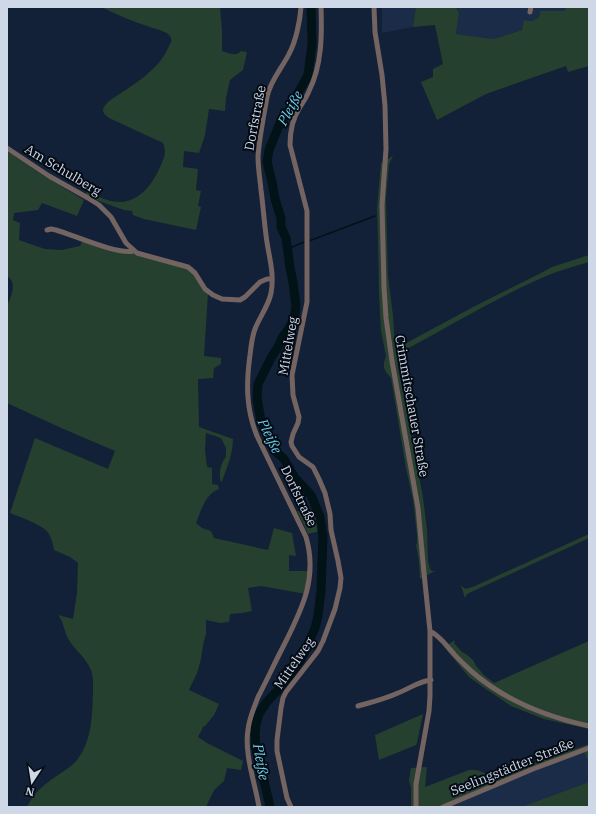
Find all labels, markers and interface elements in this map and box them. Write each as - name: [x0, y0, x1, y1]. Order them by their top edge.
- street label: Dorfstraße: [240, 84, 270, 152]
- water label: Pleiße: [273, 87, 307, 129]
- street label: Am Schulberg: [22, 140, 104, 200]
- street label: Mittelweg: [274, 315, 302, 377]
- street label: Crimmitschauer Straße: [391, 334, 433, 478]
- water label: Pleiße: [253, 415, 286, 457]
- street label: Dorfstraße: [277, 463, 321, 529]
- street label: Mittelweg: [270, 634, 318, 692]
- street label: Seelingstädter Straße: [448, 734, 576, 800]
- water label: Pleiße: [249, 741, 273, 782]
- north arrow: [12, 762, 52, 802]
- text: N: [24, 784, 36, 800]

